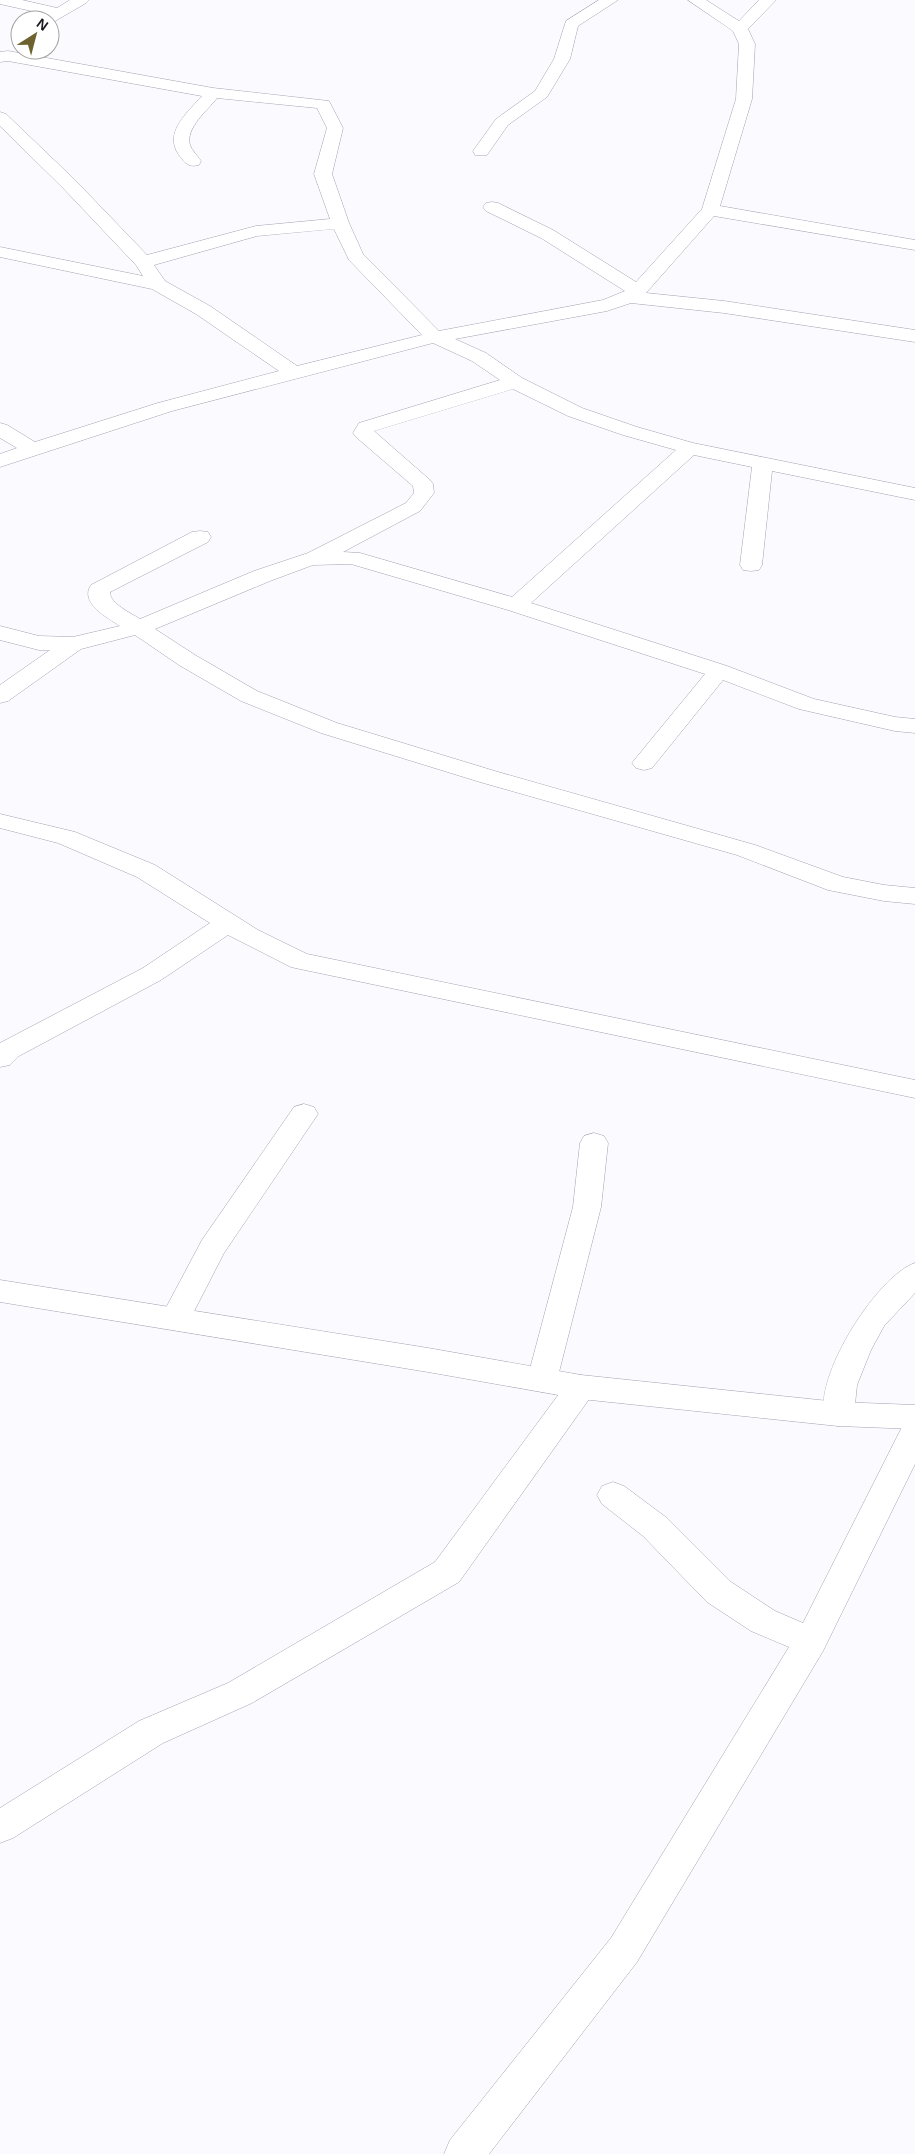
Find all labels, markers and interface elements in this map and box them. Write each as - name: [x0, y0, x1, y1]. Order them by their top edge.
- north arrow: [10, 10, 60, 60]
- text: N: [34, 15, 51, 34]

